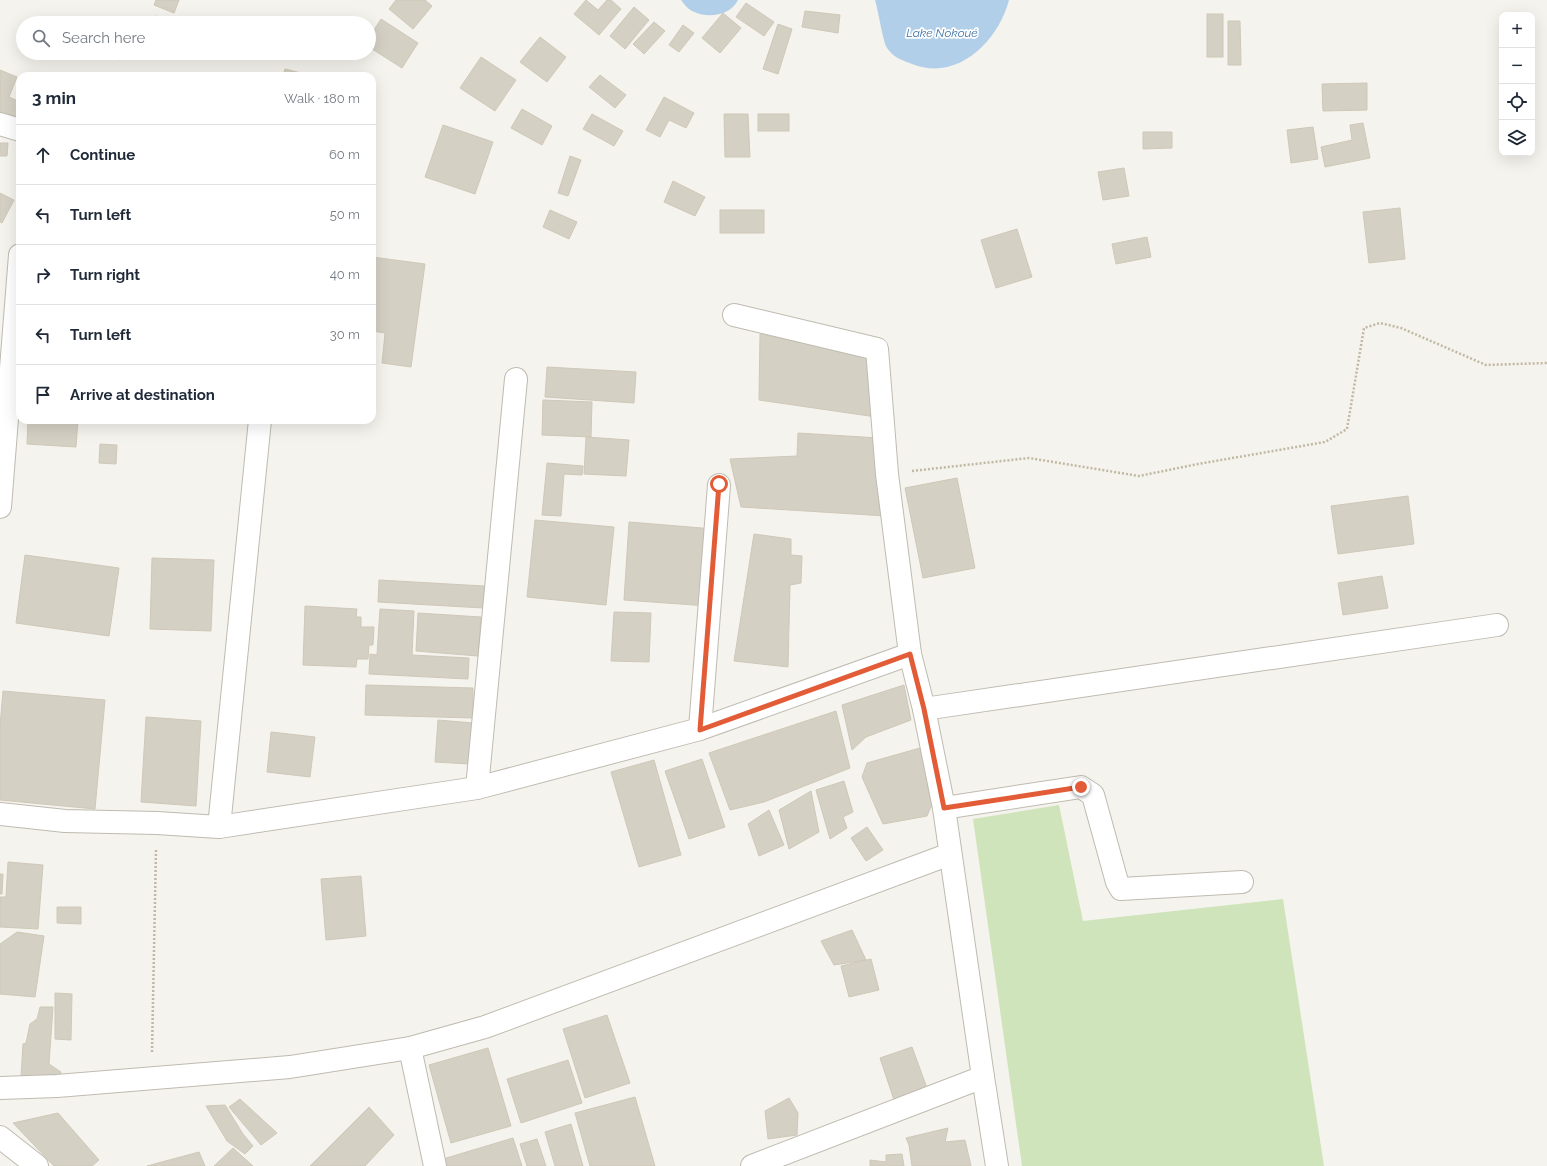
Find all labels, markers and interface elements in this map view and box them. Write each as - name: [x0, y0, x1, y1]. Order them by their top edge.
- map controls: [1499, 12, 1535, 156]
- button: +: [1499, 12, 1535, 48]
- search box: [16, 16, 376, 60]
- water label: Lake Nokoué: [906, 26, 978, 40]
- icon: search: [30, 27, 52, 49]
- text: Search here: [62, 29, 145, 47]
- button: −: [1499, 48, 1535, 84]
- button: locate: [1499, 84, 1535, 120]
- text: 3 min: [32, 88, 76, 108]
- text: Walk · 180 m: [284, 91, 360, 106]
- button: layers: [1499, 120, 1535, 156]
- icon: ahead: [32, 144, 54, 166]
- text: Continue: [70, 146, 135, 164]
- text: 60 m: [329, 147, 360, 162]
- icon: left: [32, 204, 54, 226]
- text: Turn left: [70, 206, 131, 224]
- text: 50 m: [330, 207, 360, 222]
- icon: right: [32, 264, 54, 286]
- text: Turn right: [70, 266, 140, 284]
- text: 40 m: [330, 267, 360, 282]
- icon: left: [32, 324, 54, 346]
- text: Turn left: [70, 326, 131, 344]
- text: 30 m: [330, 327, 360, 342]
- icon: arrive: [32, 384, 54, 406]
- text: Arrive at destination: [70, 386, 215, 404]
- route start: [710, 475, 728, 493]
- route end: [1072, 778, 1090, 796]

